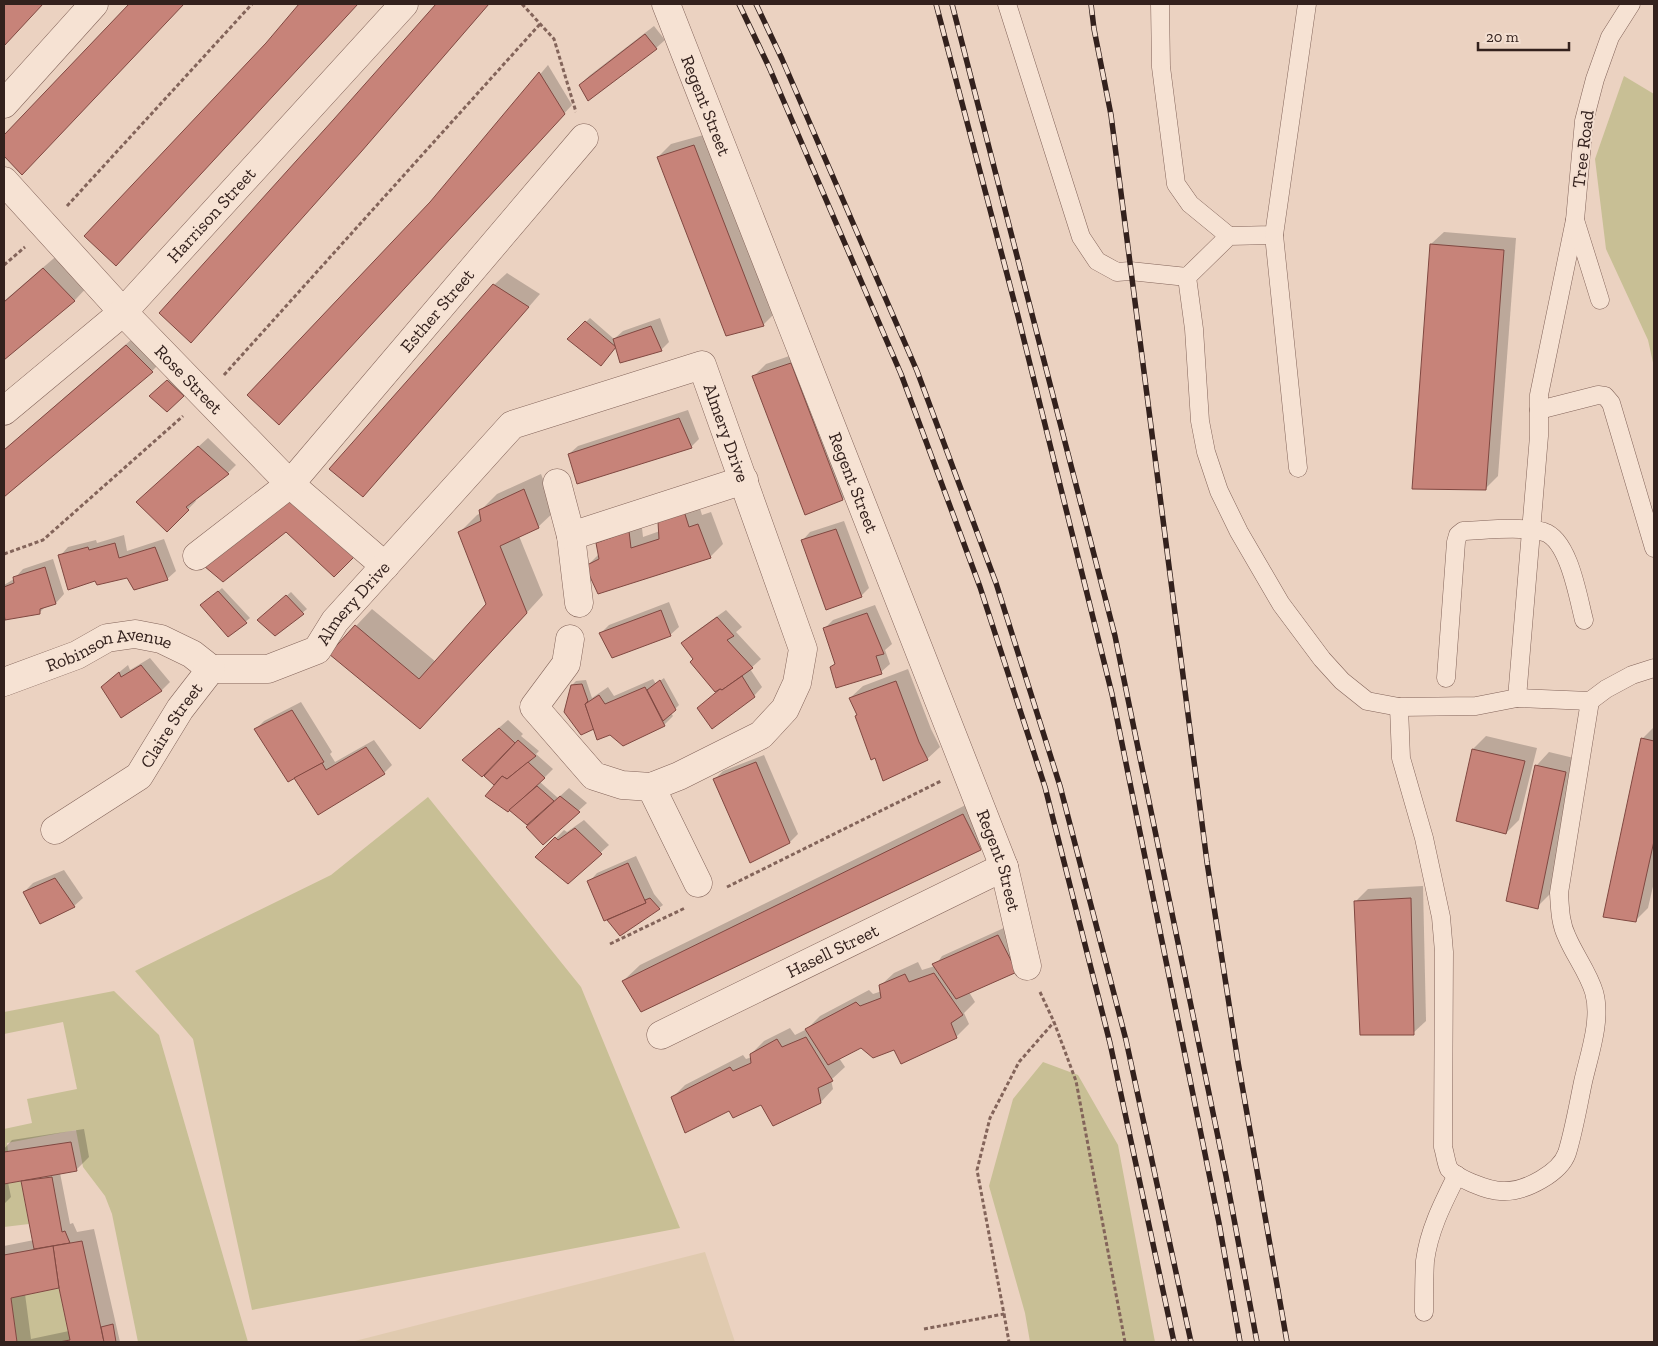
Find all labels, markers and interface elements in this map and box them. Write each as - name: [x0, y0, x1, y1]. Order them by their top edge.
- scale bar: [1478, 20, 1569, 52]
- text: 20 m: [1486, 28, 1519, 46]
- street label: Regent Street: [676, 52, 735, 159]
- street label: Tree Road: [1567, 109, 1599, 189]
- street label: Harrison Street: [162, 163, 261, 267]
- street label: Esther Street: [396, 264, 479, 357]
- street label: Rose Street: [150, 340, 227, 419]
- street label: Almery Drive: [698, 380, 754, 485]
- street label: Regent Street: [824, 429, 883, 536]
- street label: Almery Drive: [312, 556, 395, 649]
- street label: Robinson Avenue: [43, 623, 176, 677]
- street label: Claire Street: [135, 678, 208, 772]
- street label: Regent Street: [972, 806, 1025, 914]
- street label: Hasell Street: [783, 919, 882, 983]

